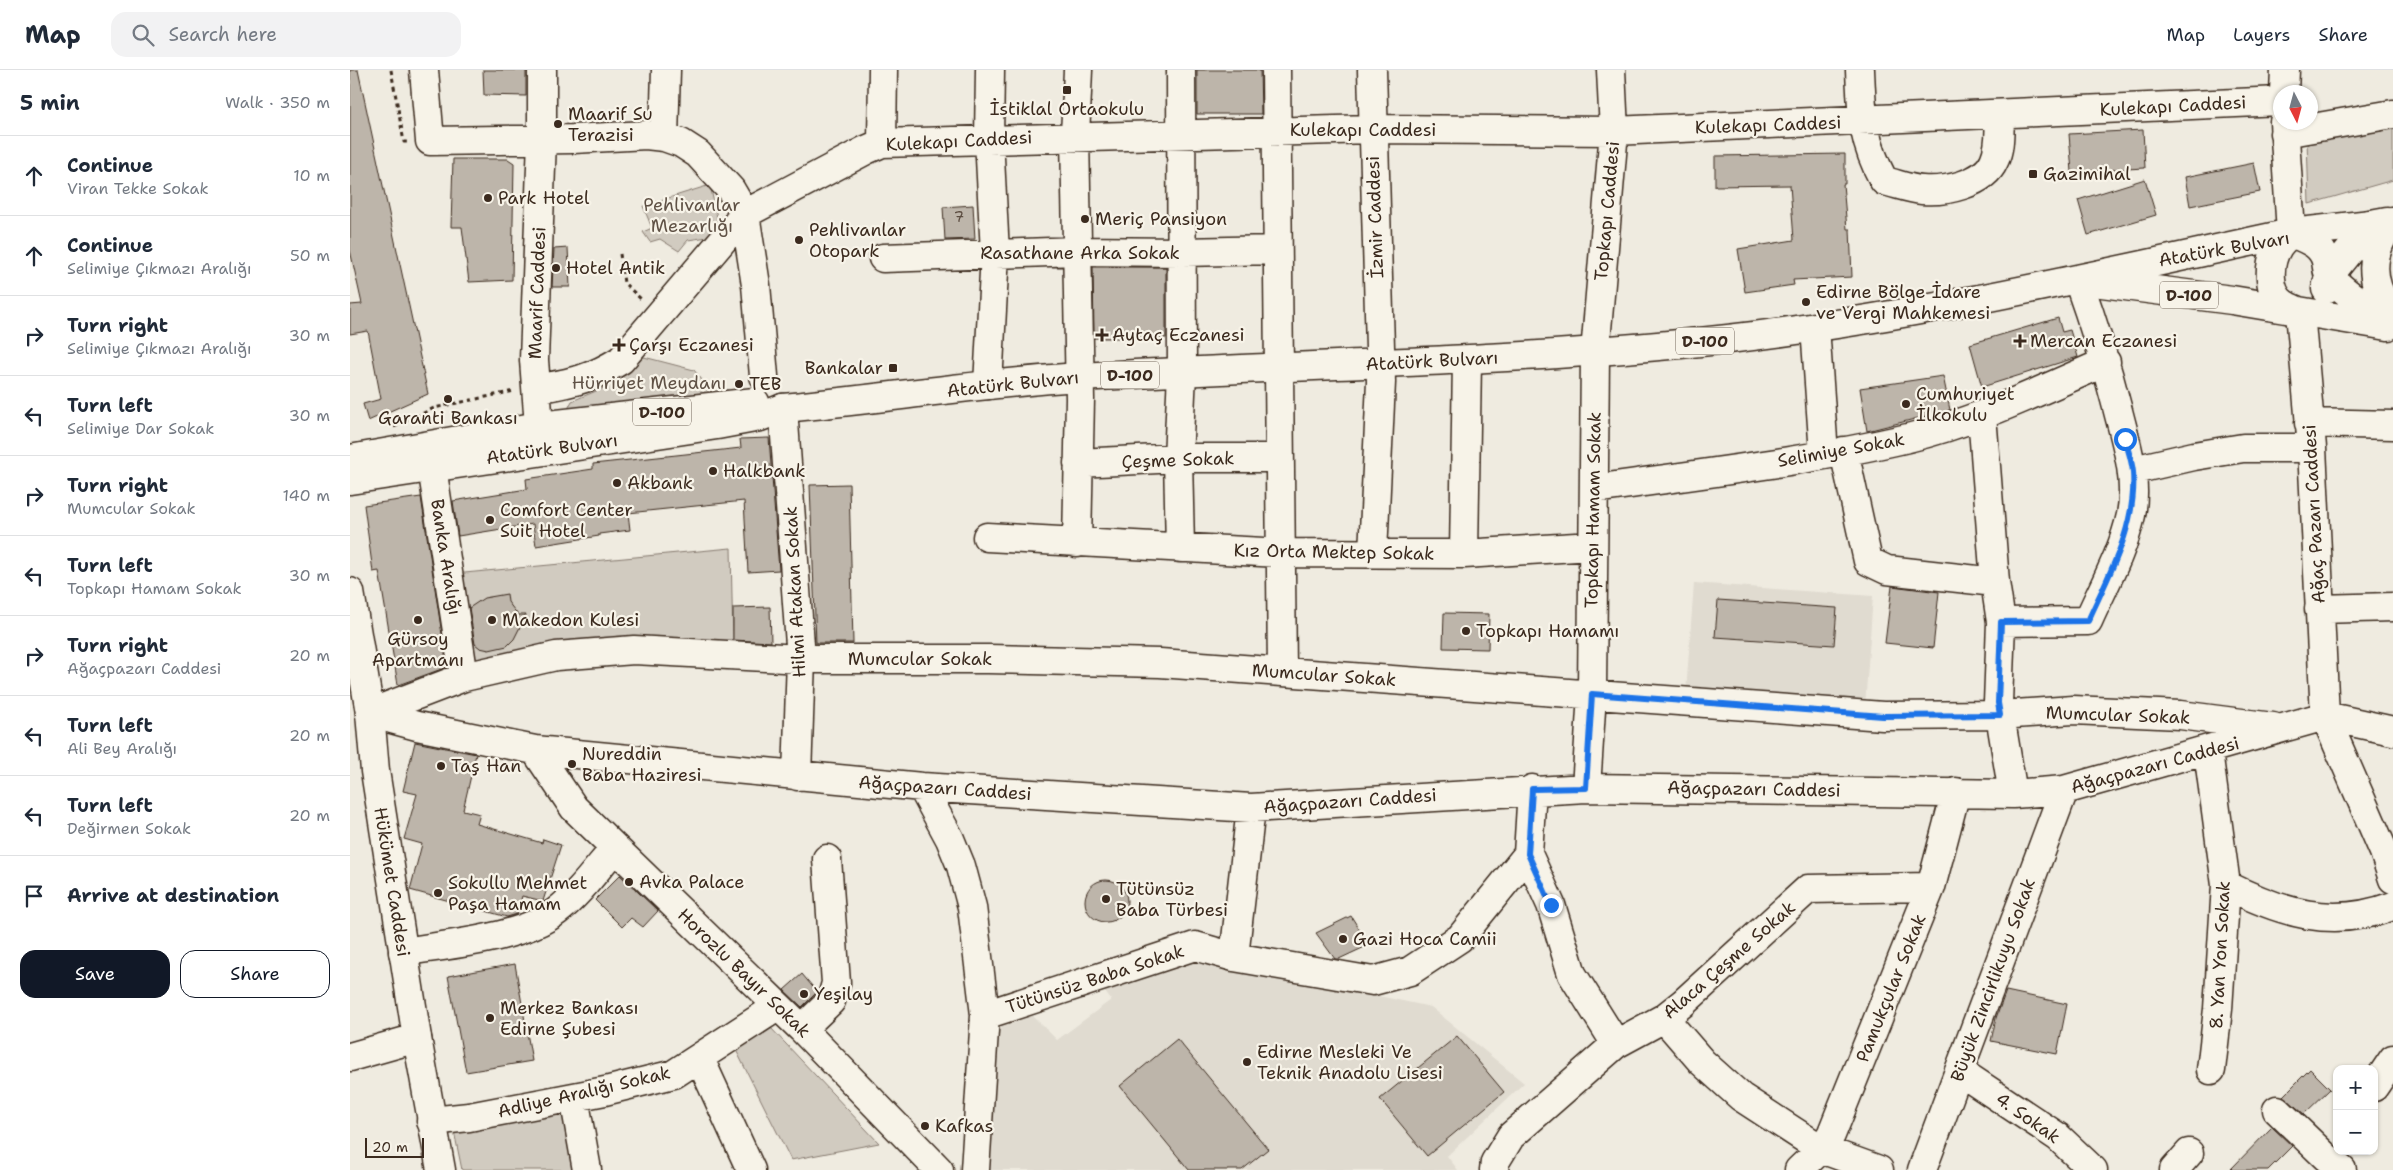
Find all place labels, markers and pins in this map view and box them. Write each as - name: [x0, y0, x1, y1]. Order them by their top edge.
- marker: İstiklal Ortaokulu: [1061, 84, 1073, 96]
- place label: İstiklal Ortaokulu: [990, 97, 1144, 121]
- place label: Maarif Su Terazisi: [568, 102, 653, 147]
- marker: Maarif Su Terazisi: [552, 118, 564, 130]
- place label: Gazimihal: [2043, 162, 2131, 186]
- marker: Gazimihal: [2027, 168, 2039, 180]
- place label: Park Hotel: [498, 186, 590, 210]
- marker: Park Hotel: [482, 192, 494, 204]
- place label: Meriç Pansiyon: [1095, 207, 1227, 231]
- marker: Meriç Pansiyon: [1079, 213, 1091, 225]
- place label: Pehlivanlar Otopark: [809, 218, 906, 263]
- marker: Pehlivanlar Otopark: [793, 234, 805, 246]
- place label: Hotel Antik: [566, 256, 665, 280]
- marker: Hotel Antik: [550, 262, 562, 274]
- place label: Edirne Bölge İdare ve Vergi Mahkemesi: [1816, 280, 1990, 325]
- marker: Edirne Bölge İdare ve Vergi Mahkemesi: [1800, 296, 1812, 308]
- place label: Aytaç Eczanesi: [1112, 323, 1245, 347]
- marker: Aytaç Eczanesi: [1096, 329, 1108, 341]
- place label: Mercan Eczanesi: [2030, 329, 2177, 353]
- place label: Çarşı Eczanesi: [629, 333, 754, 357]
- marker: Mercan Eczanesi: [2014, 335, 2026, 347]
- marker: Çarşı Eczanesi: [613, 339, 625, 351]
- place label: Bankalar: [805, 356, 883, 380]
- marker: Bankalar: [887, 362, 899, 374]
- place label: TEB: [749, 372, 782, 396]
- marker: TEB: [733, 378, 745, 390]
- place label: Cumhuriyet İlkokulu: [1916, 382, 2015, 427]
- marker: Garanti Bankası: [442, 393, 454, 405]
- marker: Cumhuriyet İlkokulu: [1900, 398, 1912, 410]
- place label: Garanti Bankası: [378, 406, 518, 430]
- place label: Halkbank: [723, 459, 806, 483]
- marker: Halkbank: [707, 465, 719, 477]
- place label: Akbank: [627, 471, 693, 495]
- marker: Akbank: [611, 477, 623, 489]
- place label: Comfort Center Suit Hotel: [500, 498, 633, 543]
- marker: Comfort Center Suit Hotel: [484, 514, 496, 526]
- place label: Makedon Kulesi: [502, 608, 639, 632]
- marker: Gürsoy Apartmanı: [412, 614, 424, 626]
- marker: Makedon Kulesi: [486, 614, 498, 626]
- place label: Topkapı Hamamı: [1476, 619, 1619, 643]
- marker: Topkapı Hamamı: [1460, 625, 1472, 637]
- place label: Gürsoy Apartmanı: [372, 627, 464, 672]
- place label: Nureddin Baba Haziresi: [582, 742, 702, 787]
- place label: Taş Han: [451, 754, 521, 778]
- marker: Nureddin Baba Haziresi: [566, 758, 578, 770]
- marker: Taş Han: [435, 760, 447, 772]
- place label: Avka Palace: [639, 870, 745, 894]
- place label: Sokullu Mehmet Paşa Hamam: [448, 871, 587, 916]
- marker: Avka Palace: [623, 876, 635, 888]
- place label: Tütünsüz Baba Türbesi: [1116, 877, 1228, 922]
- marker: Sokullu Mehmet Paşa Hamam: [432, 887, 444, 899]
- marker: Tütünsüz Baba Türbesi: [1100, 893, 1112, 905]
- place label: Gazi Hoca Camii: [1353, 927, 1497, 951]
- marker: Gazi Hoca Camii: [1337, 933, 1349, 945]
- place label: Yeşilay: [814, 982, 873, 1006]
- marker: Yeşilay: [798, 988, 810, 1000]
- place label: Merkez Bankası Edirne Şubesi: [500, 996, 639, 1041]
- marker: Merkez Bankası Edirne Şubesi: [484, 1012, 496, 1024]
- place label: Edirne Mesleki Ve Teknik Anadolu Lisesi: [1257, 1040, 1443, 1085]
- marker: Edirne Mesleki Ve Teknik Anadolu Lisesi: [1241, 1056, 1253, 1068]
- place label: Kafkas: [935, 1114, 993, 1138]
- marker: Kafkas: [919, 1120, 931, 1132]

